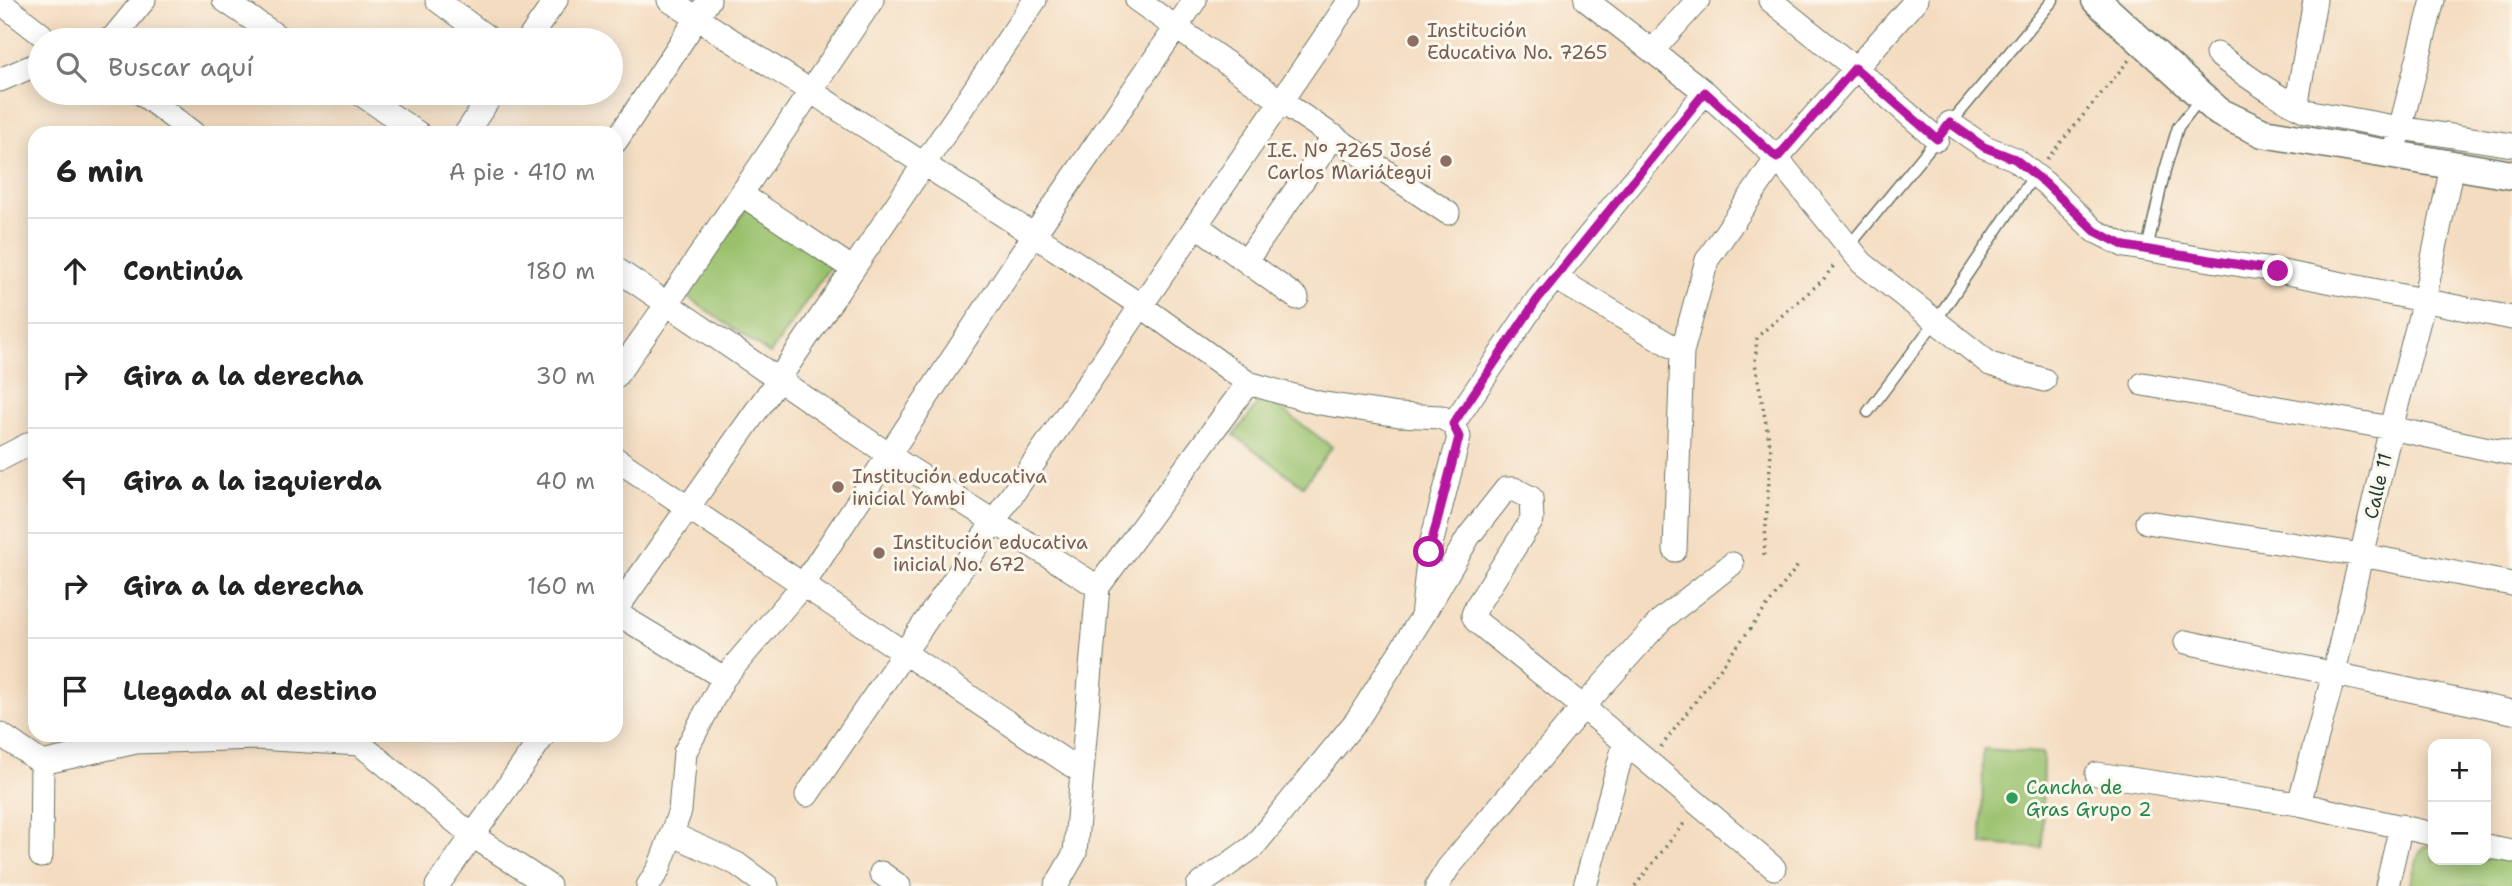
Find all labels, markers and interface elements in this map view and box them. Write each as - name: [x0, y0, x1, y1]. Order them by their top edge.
- place label: Institución Educativa No. 7265: [1427, 18, 1607, 65]
- search box: [28, 28, 623, 105]
- marker: Institución Educativa No. 7265: [1405, 33, 1421, 49]
- icon: search: [52, 48, 90, 86]
- text: Buscar aquí: [108, 49, 254, 84]
- place label: I.E. Nº 7265 José Carlos Mariátegui: [1267, 138, 1432, 185]
- text: 6 min: [56, 151, 143, 192]
- marker: I.E. Nº 7265 José Carlos Mariátegui: [1438, 153, 1454, 169]
- text: A pie · 410 m: [449, 157, 595, 187]
- icon: ahead: [56, 252, 94, 290]
- text: Continúa: [123, 253, 243, 288]
- route end: [2262, 255, 2293, 286]
- text: 180 m: [526, 256, 595, 286]
- icon: right: [56, 357, 94, 395]
- text: Gira a la derecha: [123, 358, 364, 393]
- text: 30 m: [536, 361, 595, 391]
- street label: Calle 11: [2358, 451, 2398, 521]
- icon: left: [56, 462, 94, 500]
- text: Gira a la izquierda: [123, 463, 382, 498]
- place label: Institución educativa inicial Yambi: [852, 464, 1047, 511]
- text: 40 m: [535, 466, 595, 496]
- marker: Institución educativa inicial Yambi: [830, 479, 846, 495]
- place label: Institución educativa inicial No. 672: [893, 530, 1088, 577]
- route start: [1413, 536, 1444, 567]
- marker: Institución educativa inicial No. 672: [871, 545, 887, 561]
- icon: right: [56, 567, 94, 605]
- text: Gira a la derecha: [123, 568, 364, 603]
- text: 160 m: [527, 571, 595, 601]
- icon: arrive: [56, 672, 94, 710]
- text: Llegada al destino: [123, 673, 377, 708]
- map controls: [2428, 739, 2491, 865]
- button: +: [2428, 739, 2491, 802]
- place label: Cancha de Gras Grupo 2: [2026, 775, 2152, 822]
- marker: Cancha de Gras Grupo 2: [2004, 790, 2020, 806]
- button: −: [2428, 802, 2491, 865]

